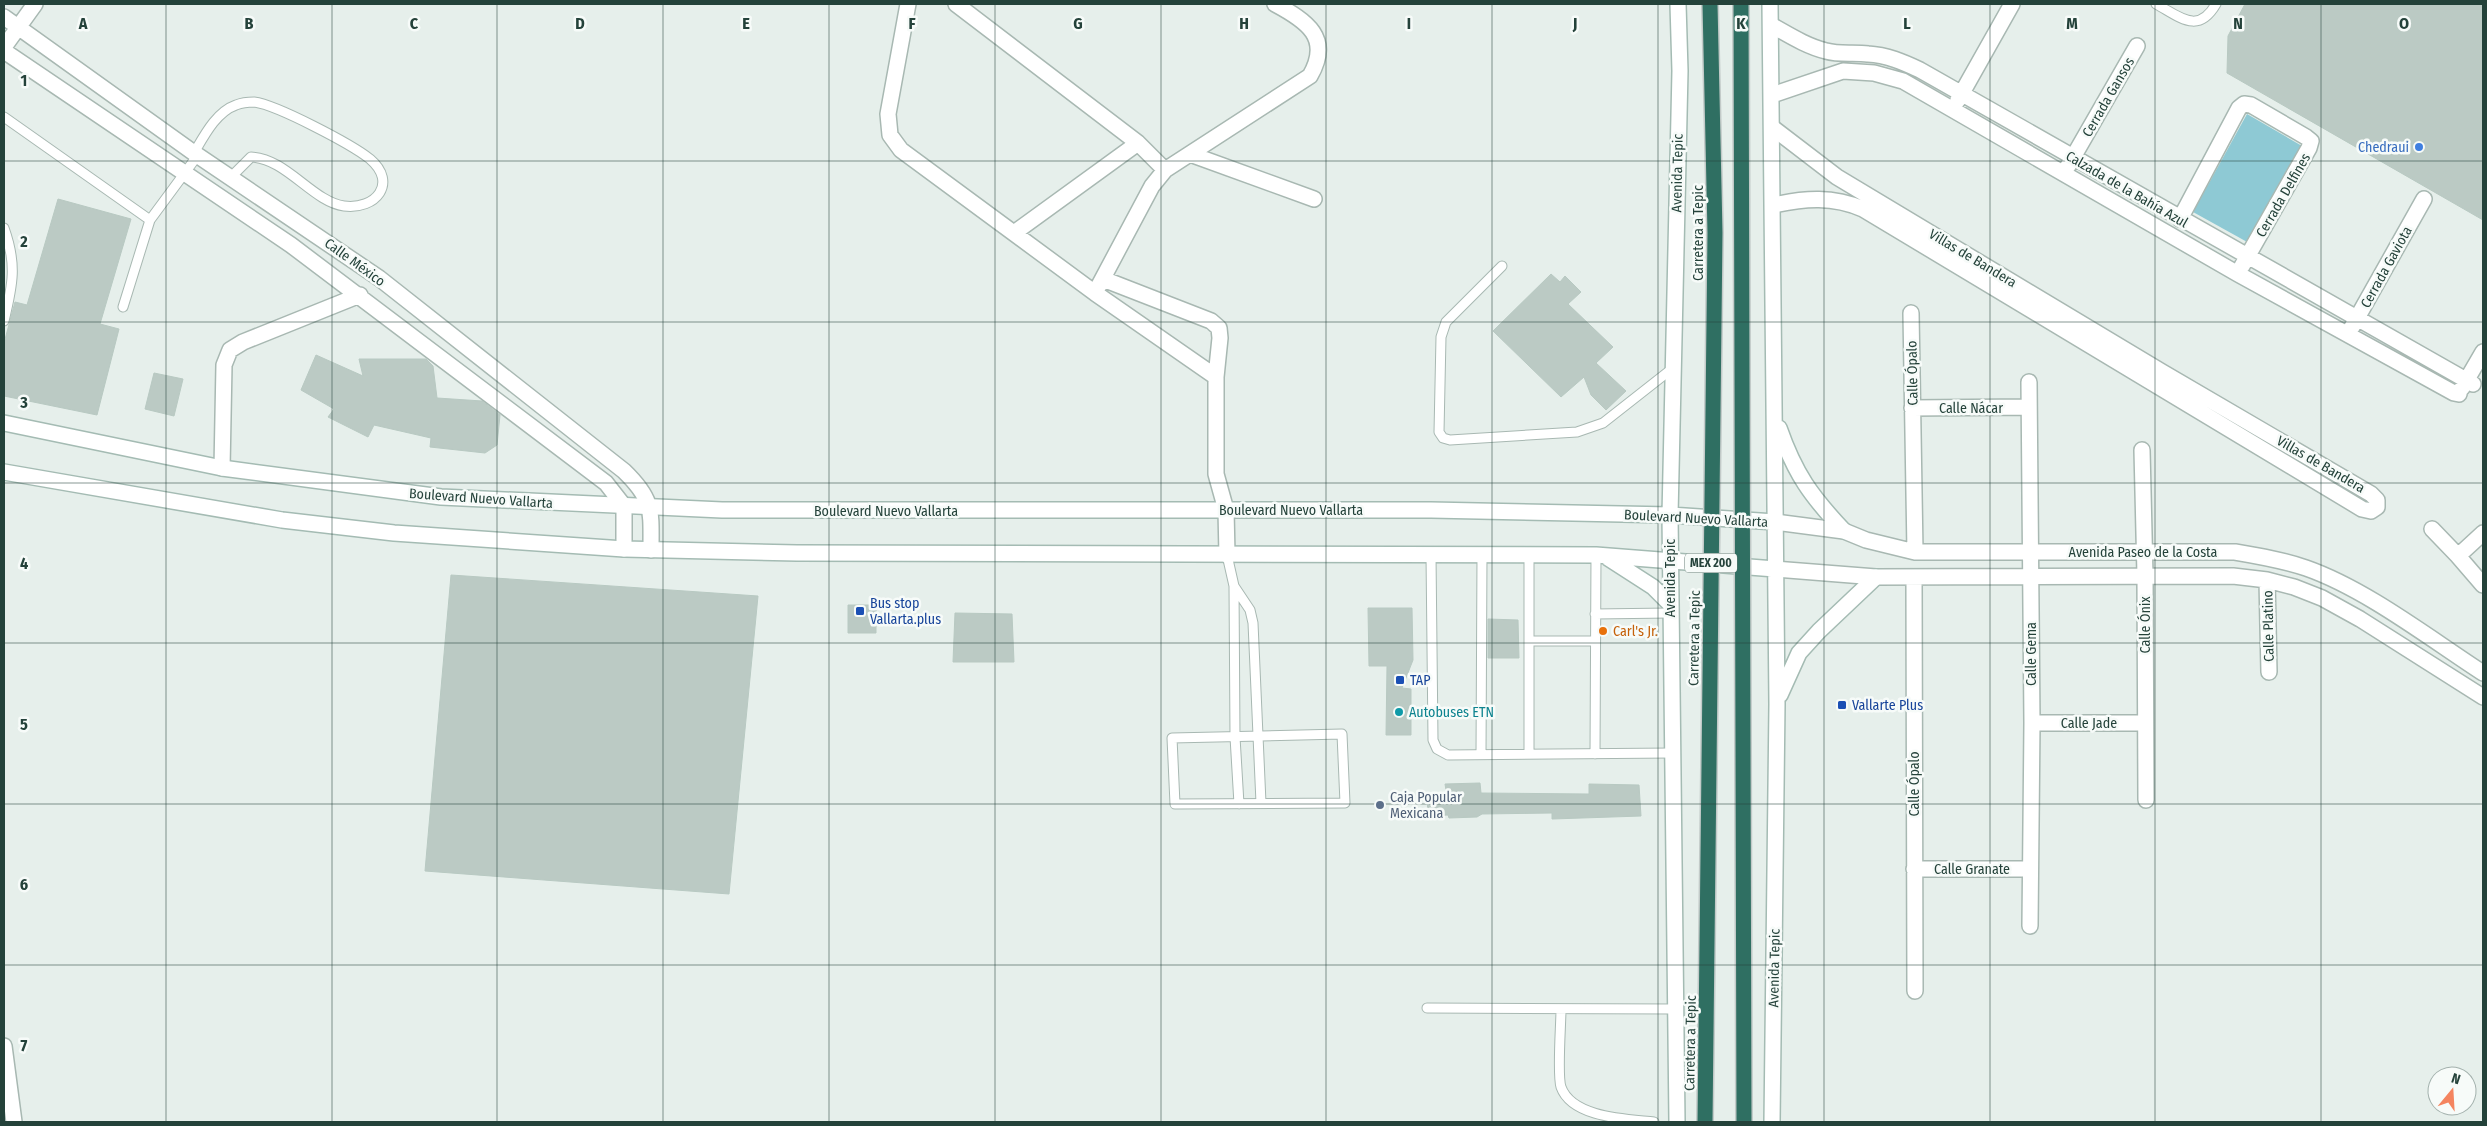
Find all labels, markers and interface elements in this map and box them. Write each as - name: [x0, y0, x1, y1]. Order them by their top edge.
- text: A: [78, 14, 88, 33]
- text: B: [245, 14, 254, 33]
- text: C: [410, 14, 419, 33]
- text: D: [575, 14, 585, 33]
- text: E: [742, 14, 750, 33]
- text: F: [908, 14, 916, 33]
- text: G: [1073, 14, 1083, 33]
- text: H: [1239, 14, 1249, 33]
- text: I: [1407, 14, 1411, 33]
- text: J: [1572, 14, 1577, 33]
- text: K: [1736, 14, 1746, 33]
- text: L: [1903, 14, 1911, 33]
- text: M: [2066, 14, 2078, 33]
- text: N: [2233, 14, 2243, 33]
- text: O: [2399, 14, 2409, 33]
- street label: Cerrada Gansos: [2079, 54, 2138, 140]
- text: 1: [21, 71, 27, 90]
- street label: Avenida Tepic: [1668, 134, 1687, 212]
- place label: Chedraui: [2358, 139, 2409, 156]
- marker: Chedraui: [2413, 141, 2425, 153]
- street label: Calzada de la Bahía Azul: [2063, 148, 2191, 232]
- street label: Cerrada Delfines: [2253, 150, 2314, 240]
- street label: Carretera a Tepic: [1690, 185, 1707, 281]
- street label: Cerrada Gaviota: [2357, 223, 2416, 311]
- street label: Villas de Bandera: [1926, 226, 2020, 291]
- text: 2: [19, 232, 28, 251]
- street label: Calle México: [321, 235, 388, 290]
- street label: Calle Ópalo: [1902, 340, 1922, 406]
- text: 3: [19, 393, 28, 412]
- street label: Calle Nácar: [1939, 400, 2003, 417]
- street label: Villas de Bandera: [2273, 432, 2368, 497]
- street label: Boulevard Nuevo Vallarta: [408, 485, 554, 512]
- street label: Boulevard Nuevo Vallarta: [1219, 502, 1363, 519]
- street label: Boulevard Nuevo Vallarta: [814, 503, 958, 520]
- street label: Boulevard Nuevo Vallarta: [1624, 506, 1769, 531]
- street label: Avenida Tepic: [1662, 539, 1679, 617]
- street label: Avenida Paseo de la Costa: [2069, 544, 2218, 561]
- text: 4: [20, 554, 28, 573]
- road number: MEX 200: [1685, 554, 1737, 572]
- street label: Carretera a Tepic: [1685, 590, 1704, 686]
- street label: Calle Platino: [2259, 590, 2278, 662]
- place label: Bus stop Vallarta.plus: [870, 595, 941, 628]
- street label: Calle Ónix: [2136, 596, 2154, 654]
- marker: Bus stop Vallarta.plus: [854, 605, 866, 617]
- street label: Calle Gema: [2023, 622, 2040, 686]
- place label: Carl's Jr.: [1613, 623, 1658, 640]
- marker: Carl's Jr.: [1597, 625, 1609, 637]
- place label: TAP: [1410, 672, 1430, 689]
- marker: TAP: [1394, 674, 1406, 686]
- place label: Vallarte Plus: [1852, 697, 1923, 714]
- marker: Vallarte Plus: [1836, 699, 1848, 711]
- place label: Autobuses ETN: [1409, 704, 1494, 721]
- marker: Autobuses ETN: [1393, 706, 1405, 718]
- text: 5: [20, 715, 28, 734]
- street label: Calle Jade: [2061, 715, 2117, 732]
- street label: Calle Ópalo: [1905, 751, 1923, 817]
- place label: Caja Popular Mexicana: [1390, 789, 1462, 822]
- marker: Caja Popular Mexicana: [1374, 799, 1386, 811]
- street label: Calle Granate: [1934, 861, 2010, 878]
- text: 6: [20, 875, 28, 894]
- street label: Avenida Tepic: [1765, 929, 1784, 1007]
- street label: Carretera a Tepic: [1681, 995, 1700, 1091]
- text: 7: [21, 1036, 28, 1055]
- north arrow: [2427, 1066, 2477, 1116]
- text: N: [2449, 1070, 2462, 1088]

